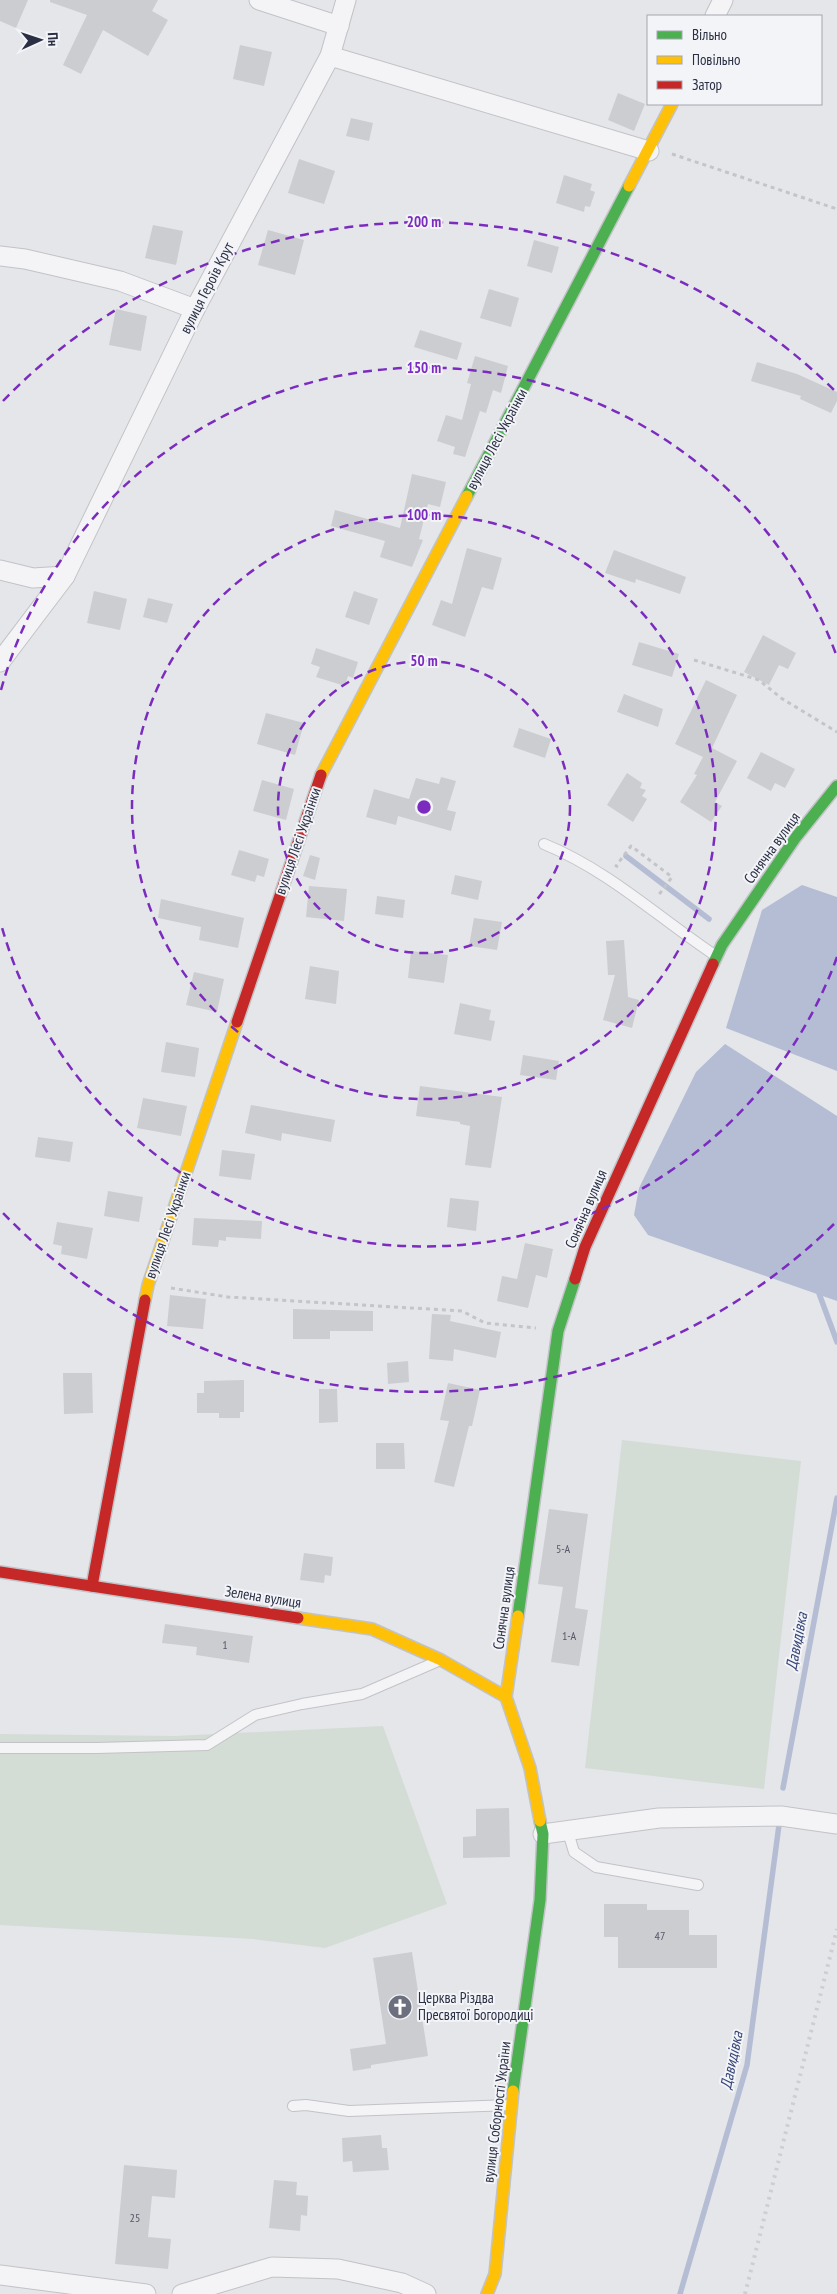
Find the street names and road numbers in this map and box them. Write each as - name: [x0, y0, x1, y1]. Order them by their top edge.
- street label: вулиця Героїв Крут: [175, 239, 238, 337]
- street label: вулиця Лесі Українки: [462, 385, 531, 493]
- street label: вулиця Лесі Українки: [270, 785, 325, 897]
- street label: Сонячна вулиця: [739, 808, 804, 887]
- street label: Сонячна вулиця: [560, 1166, 611, 1251]
- street label: вулиця Лесі Українки: [140, 1169, 195, 1281]
- street label: Сонячна вулиця: [488, 1565, 519, 1651]
- street label: Зелена вулиця: [224, 1581, 303, 1612]
- street label: вулиця Соборності України: [478, 2040, 515, 2184]

